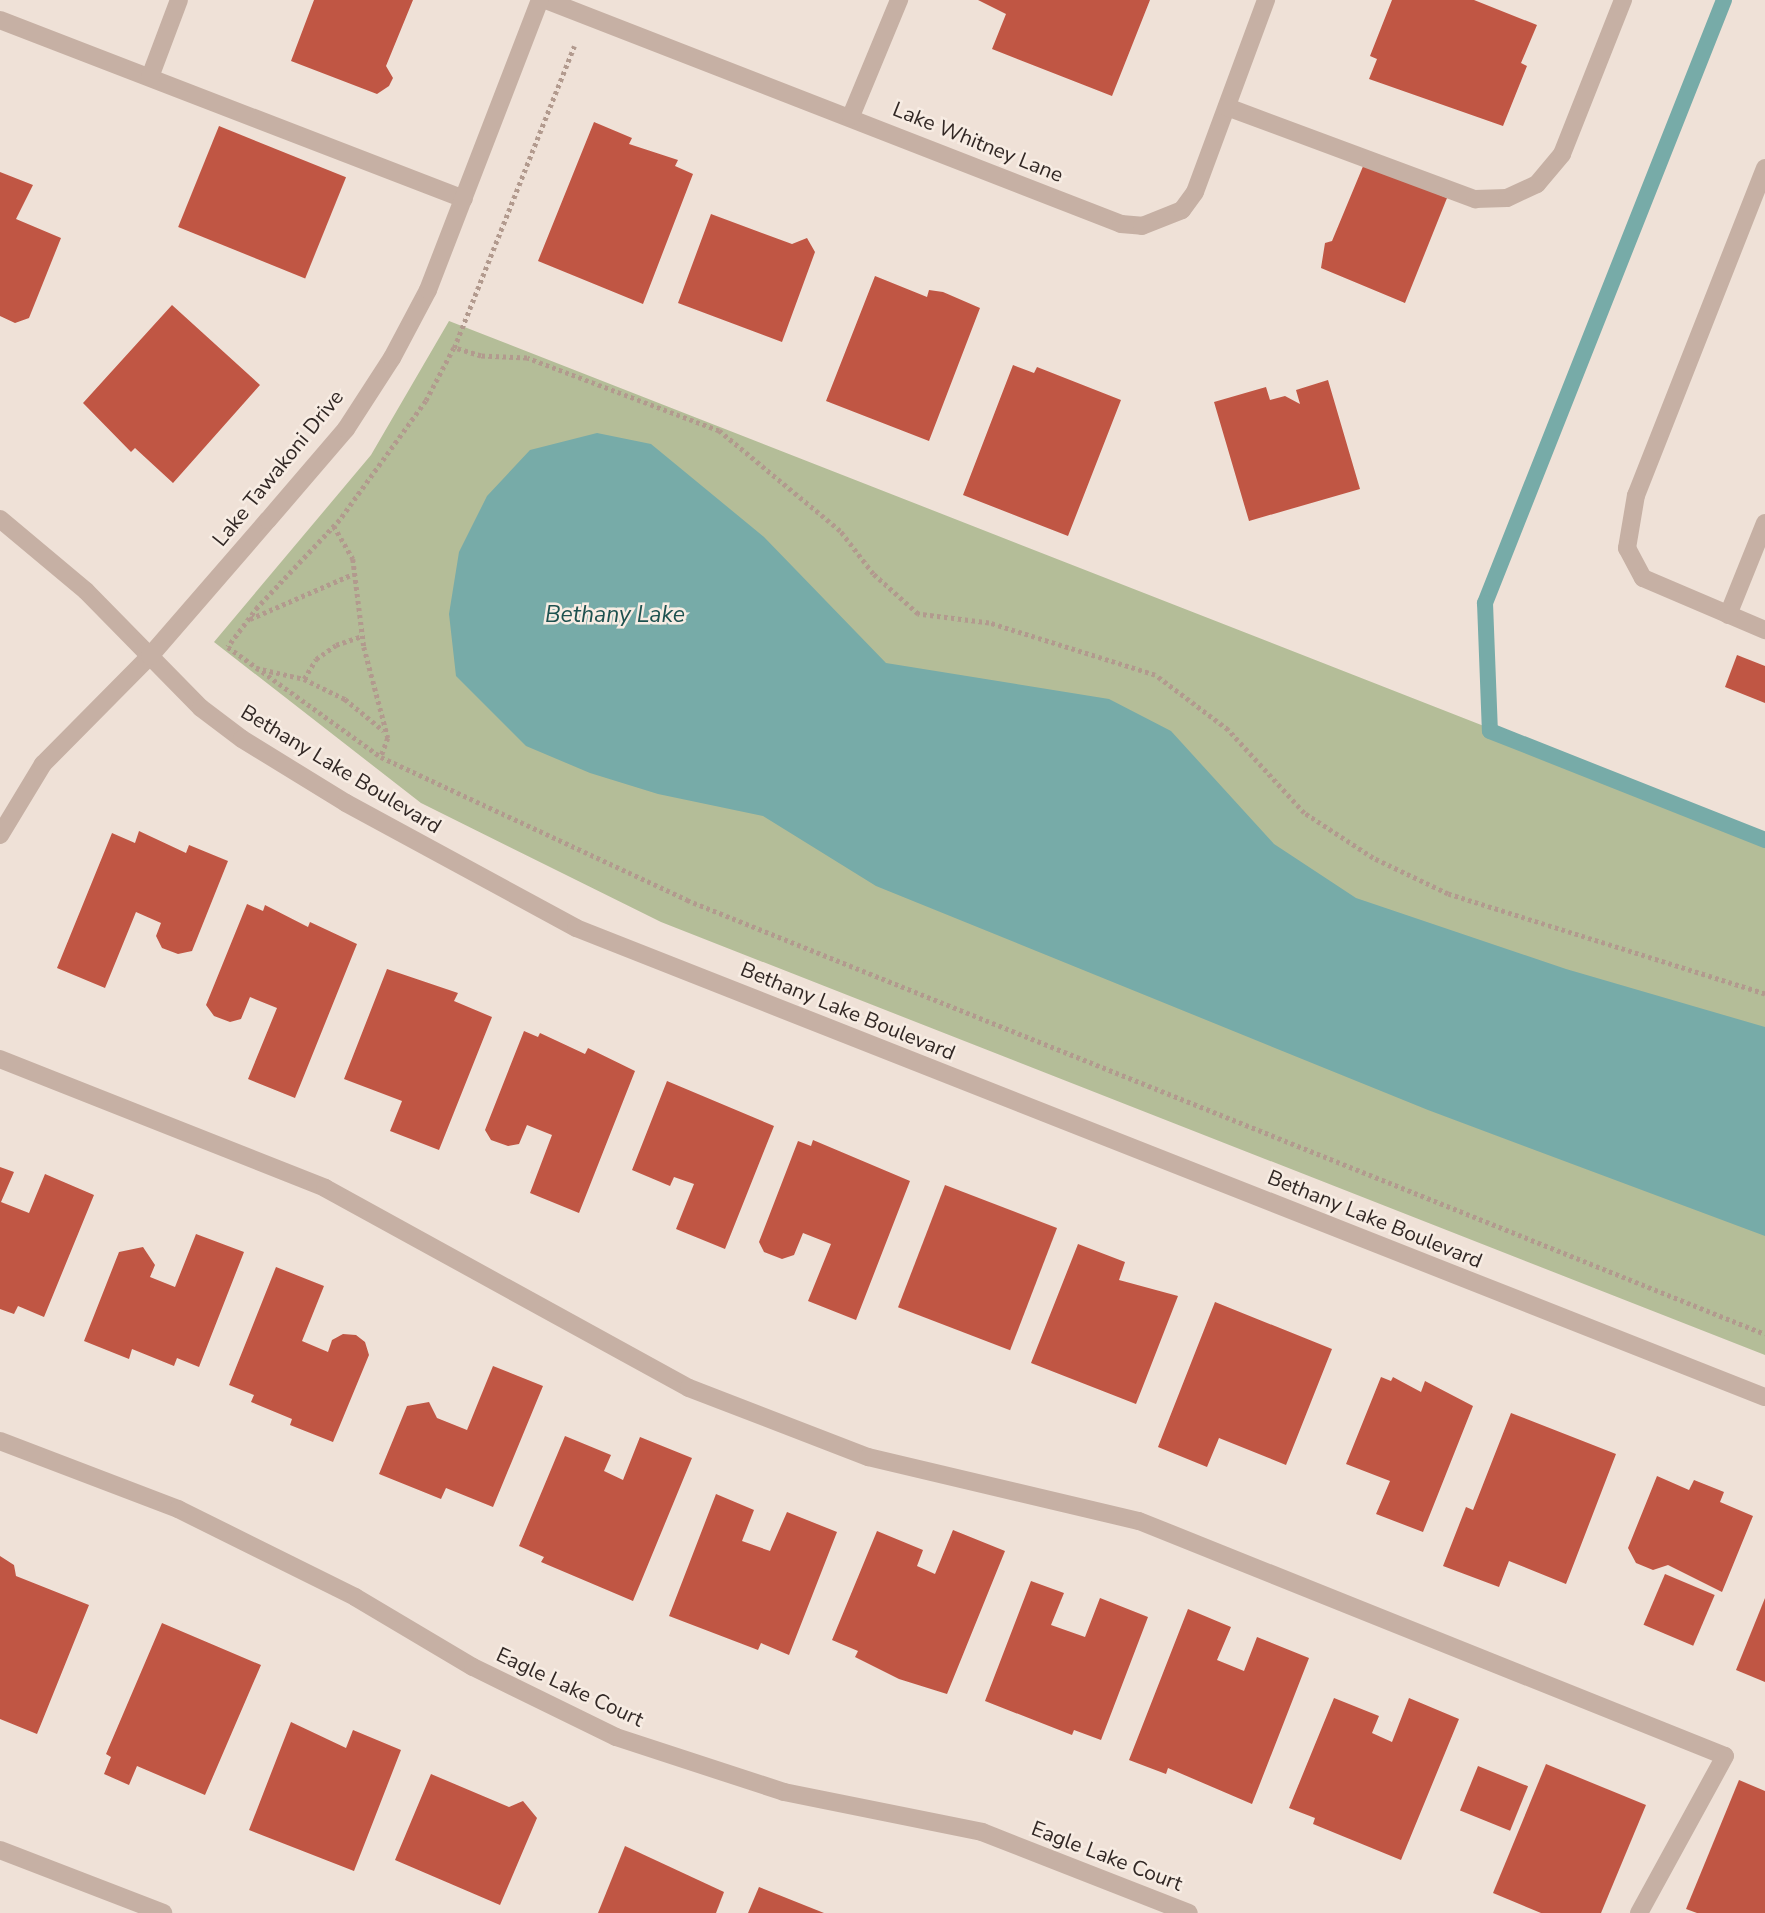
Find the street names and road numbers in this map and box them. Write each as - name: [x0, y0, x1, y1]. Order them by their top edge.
- street label: Lake Whitney Lane: [889, 96, 1067, 188]
- street label: Lake Tawakoni Drive: [207, 385, 349, 551]
- street label: Bethany Lake Boulevard: [236, 699, 446, 839]
- street label: Bethany Lake Boulevard: [737, 956, 959, 1066]
- street label: Bethany Lake Boulevard: [1264, 1164, 1486, 1274]
- street label: Eagle Lake Court: [492, 1642, 648, 1732]
- street label: Eagle Lake Court: [1028, 1816, 1186, 1896]

